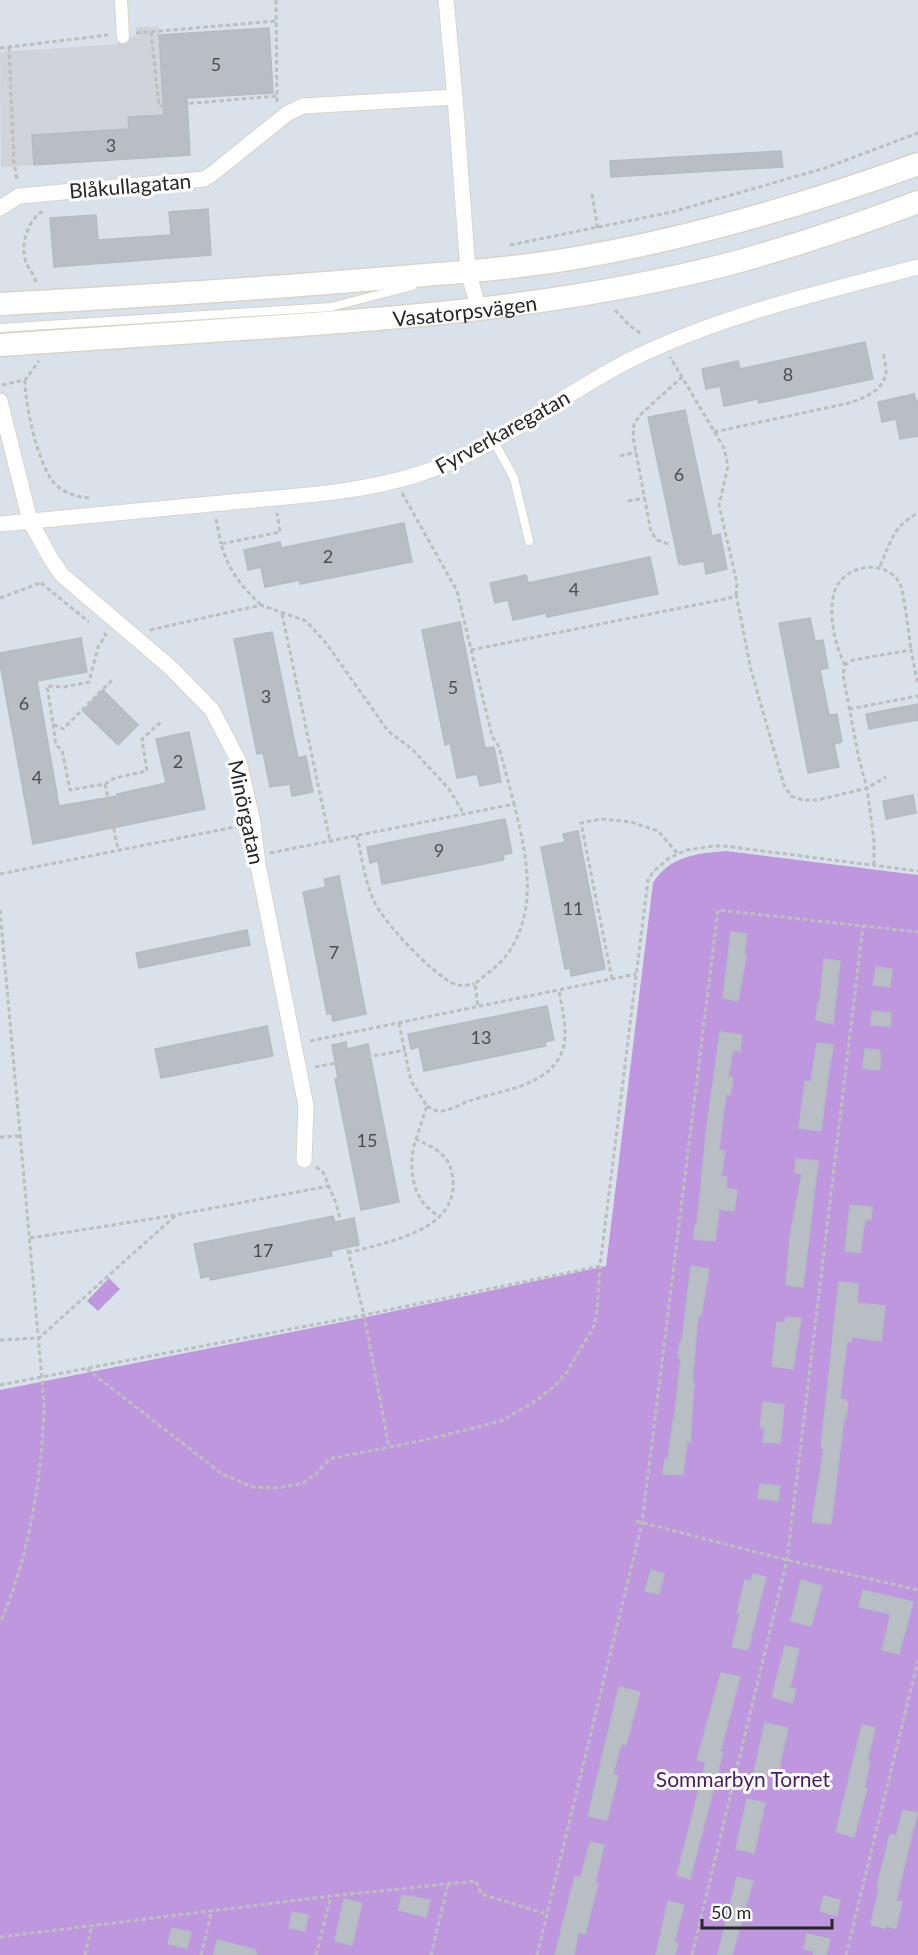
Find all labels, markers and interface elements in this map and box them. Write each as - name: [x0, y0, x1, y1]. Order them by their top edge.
- house number: 5: [211, 53, 221, 75]
- house number: 3: [106, 134, 116, 156]
- street label: Blåkullagatan: [68, 167, 192, 203]
- street label: Vasatorpsvägen: [391, 289, 538, 330]
- house number: 8: [783, 363, 793, 385]
- street label: Fyrverkaregatan: [431, 384, 573, 478]
- house number: 6: [674, 463, 684, 485]
- house number: 2: [323, 545, 333, 567]
- house number: 4: [569, 578, 579, 600]
- house number: 5: [448, 676, 458, 698]
- house number: 3: [261, 685, 271, 707]
- house number: 6: [19, 692, 29, 714]
- house number: 2: [173, 750, 183, 772]
- street label: Minörgatan: [224, 757, 270, 867]
- house number: 4: [32, 766, 42, 788]
- house number: 9: [434, 839, 444, 861]
- house number: 11: [563, 897, 583, 919]
- house number: 7: [329, 941, 339, 963]
- house number: 13: [471, 1026, 491, 1048]
- house number: 15: [357, 1129, 377, 1151]
- house number: 17: [253, 1239, 273, 1261]
- park label: Sommarbyn Tornet: [656, 1766, 831, 1791]
- scale bar: [702, 1892, 832, 1930]
- text: 50 m: [711, 1901, 751, 1923]

